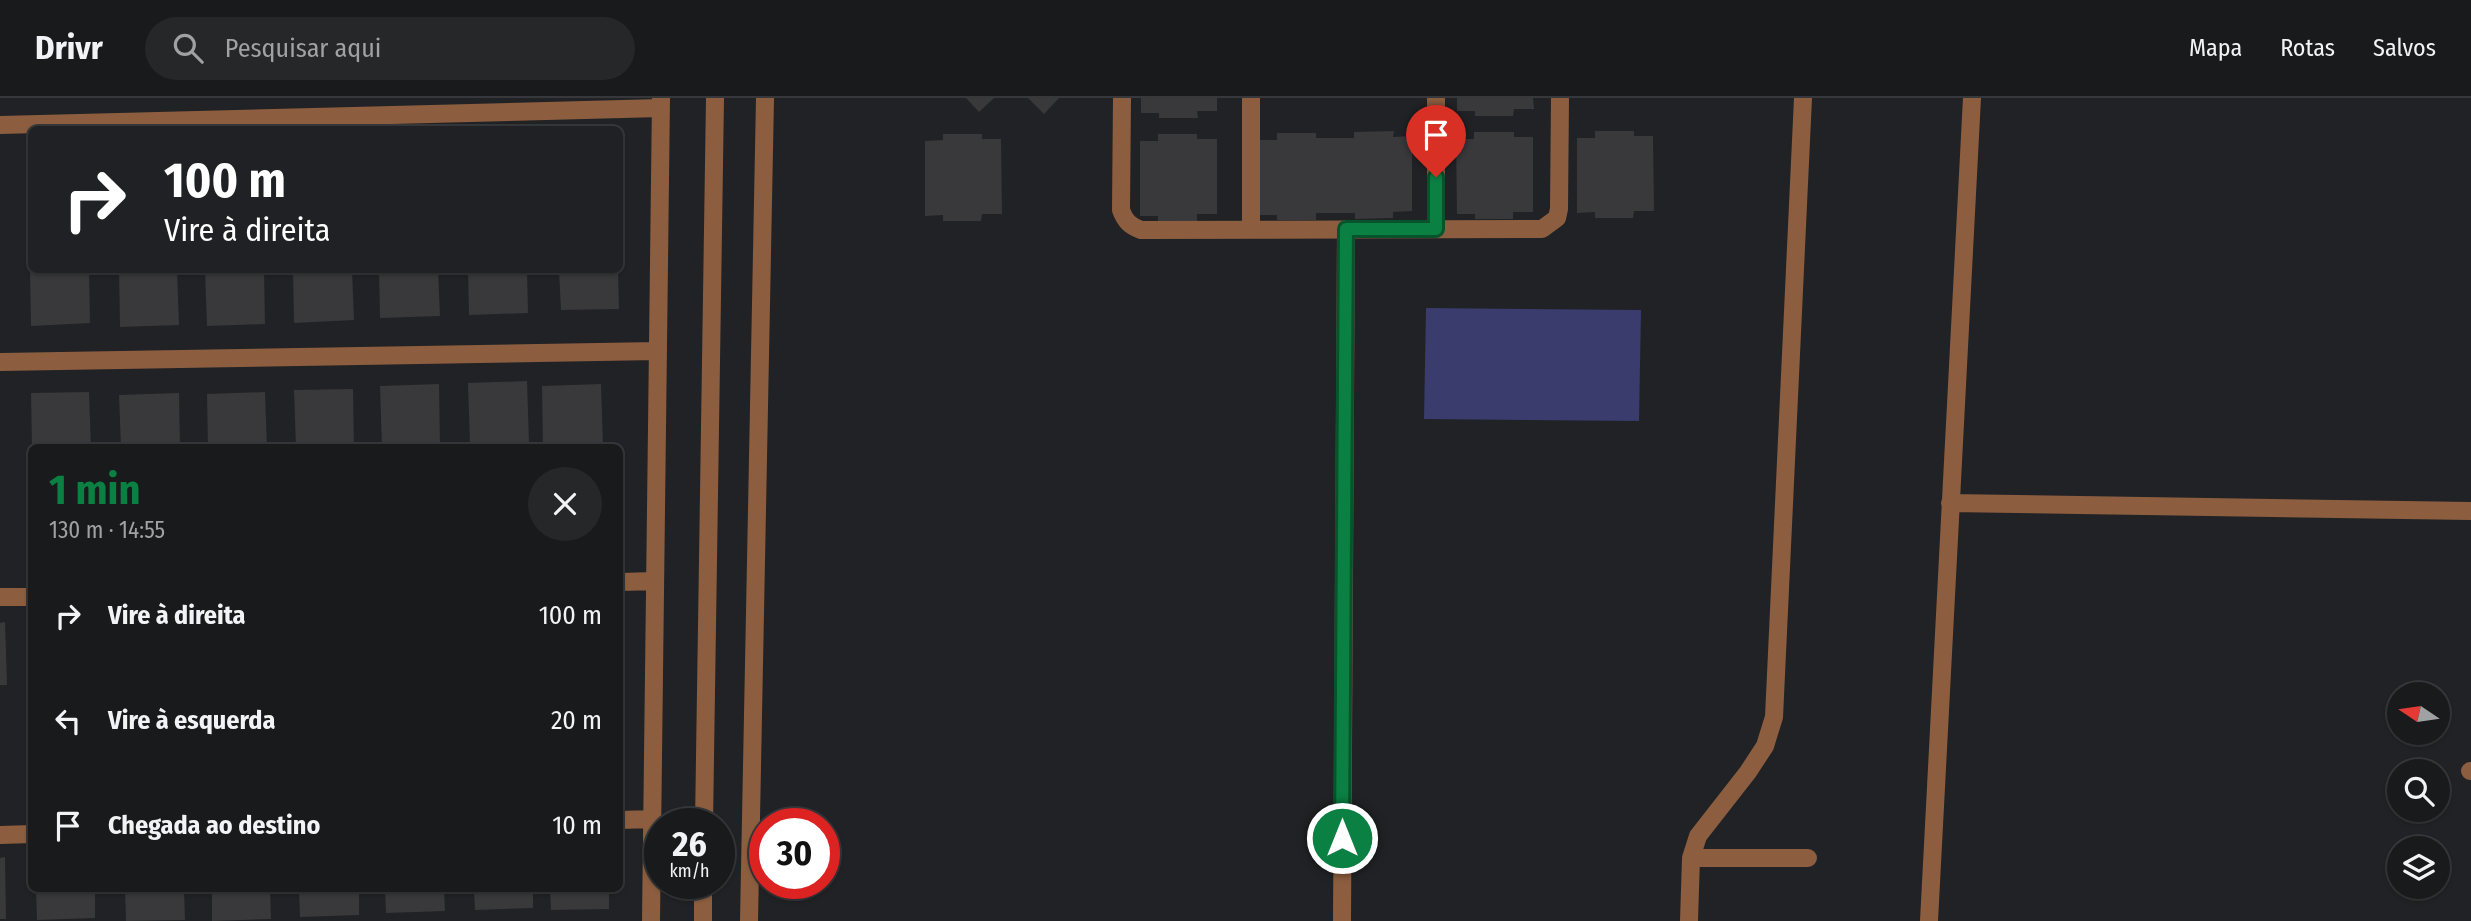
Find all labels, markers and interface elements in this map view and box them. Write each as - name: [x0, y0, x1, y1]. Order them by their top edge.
- search box: [145, 17, 635, 80]
- text: Drivr: [35, 28, 103, 68]
- icon: search: [169, 29, 207, 67]
- text: Pesquisar aqui: [225, 33, 381, 64]
- text: Mapa: [2189, 34, 2242, 62]
- text: Rotas: [2280, 34, 2335, 62]
- text: Salvos: [2373, 34, 2436, 62]
- pin: [1406, 105, 1466, 177]
- icon: arrive: [1417, 116, 1455, 154]
- text: 100 m: [164, 151, 286, 210]
- icon: right: [49, 154, 140, 245]
- text: Vire à direita: [164, 211, 330, 249]
- text: 1 min: [49, 465, 140, 515]
- button: close: [528, 467, 602, 541]
- text: 130 m · 14:55: [49, 516, 165, 544]
- icon: right: [49, 597, 87, 635]
- text: Vire à direita: [108, 600, 246, 631]
- text: 100 m: [539, 600, 602, 631]
- north arrow: [2387, 682, 2450, 746]
- map controls: [2387, 682, 2450, 899]
- icon: left: [49, 702, 87, 740]
- text: Vire à esquerda: [108, 705, 275, 736]
- text: 20 m: [551, 705, 602, 736]
- button: search: [2387, 759, 2450, 822]
- position arrow: [1305, 801, 1379, 875]
- icon: arrive: [49, 807, 87, 845]
- speed limit sign: 30: [749, 808, 840, 899]
- text: Chegada ao destino: [108, 810, 320, 841]
- text: 10 m: [552, 810, 602, 841]
- text: 26: [672, 823, 707, 865]
- button: layers: [2387, 836, 2450, 899]
- text: km/h: [669, 860, 710, 882]

